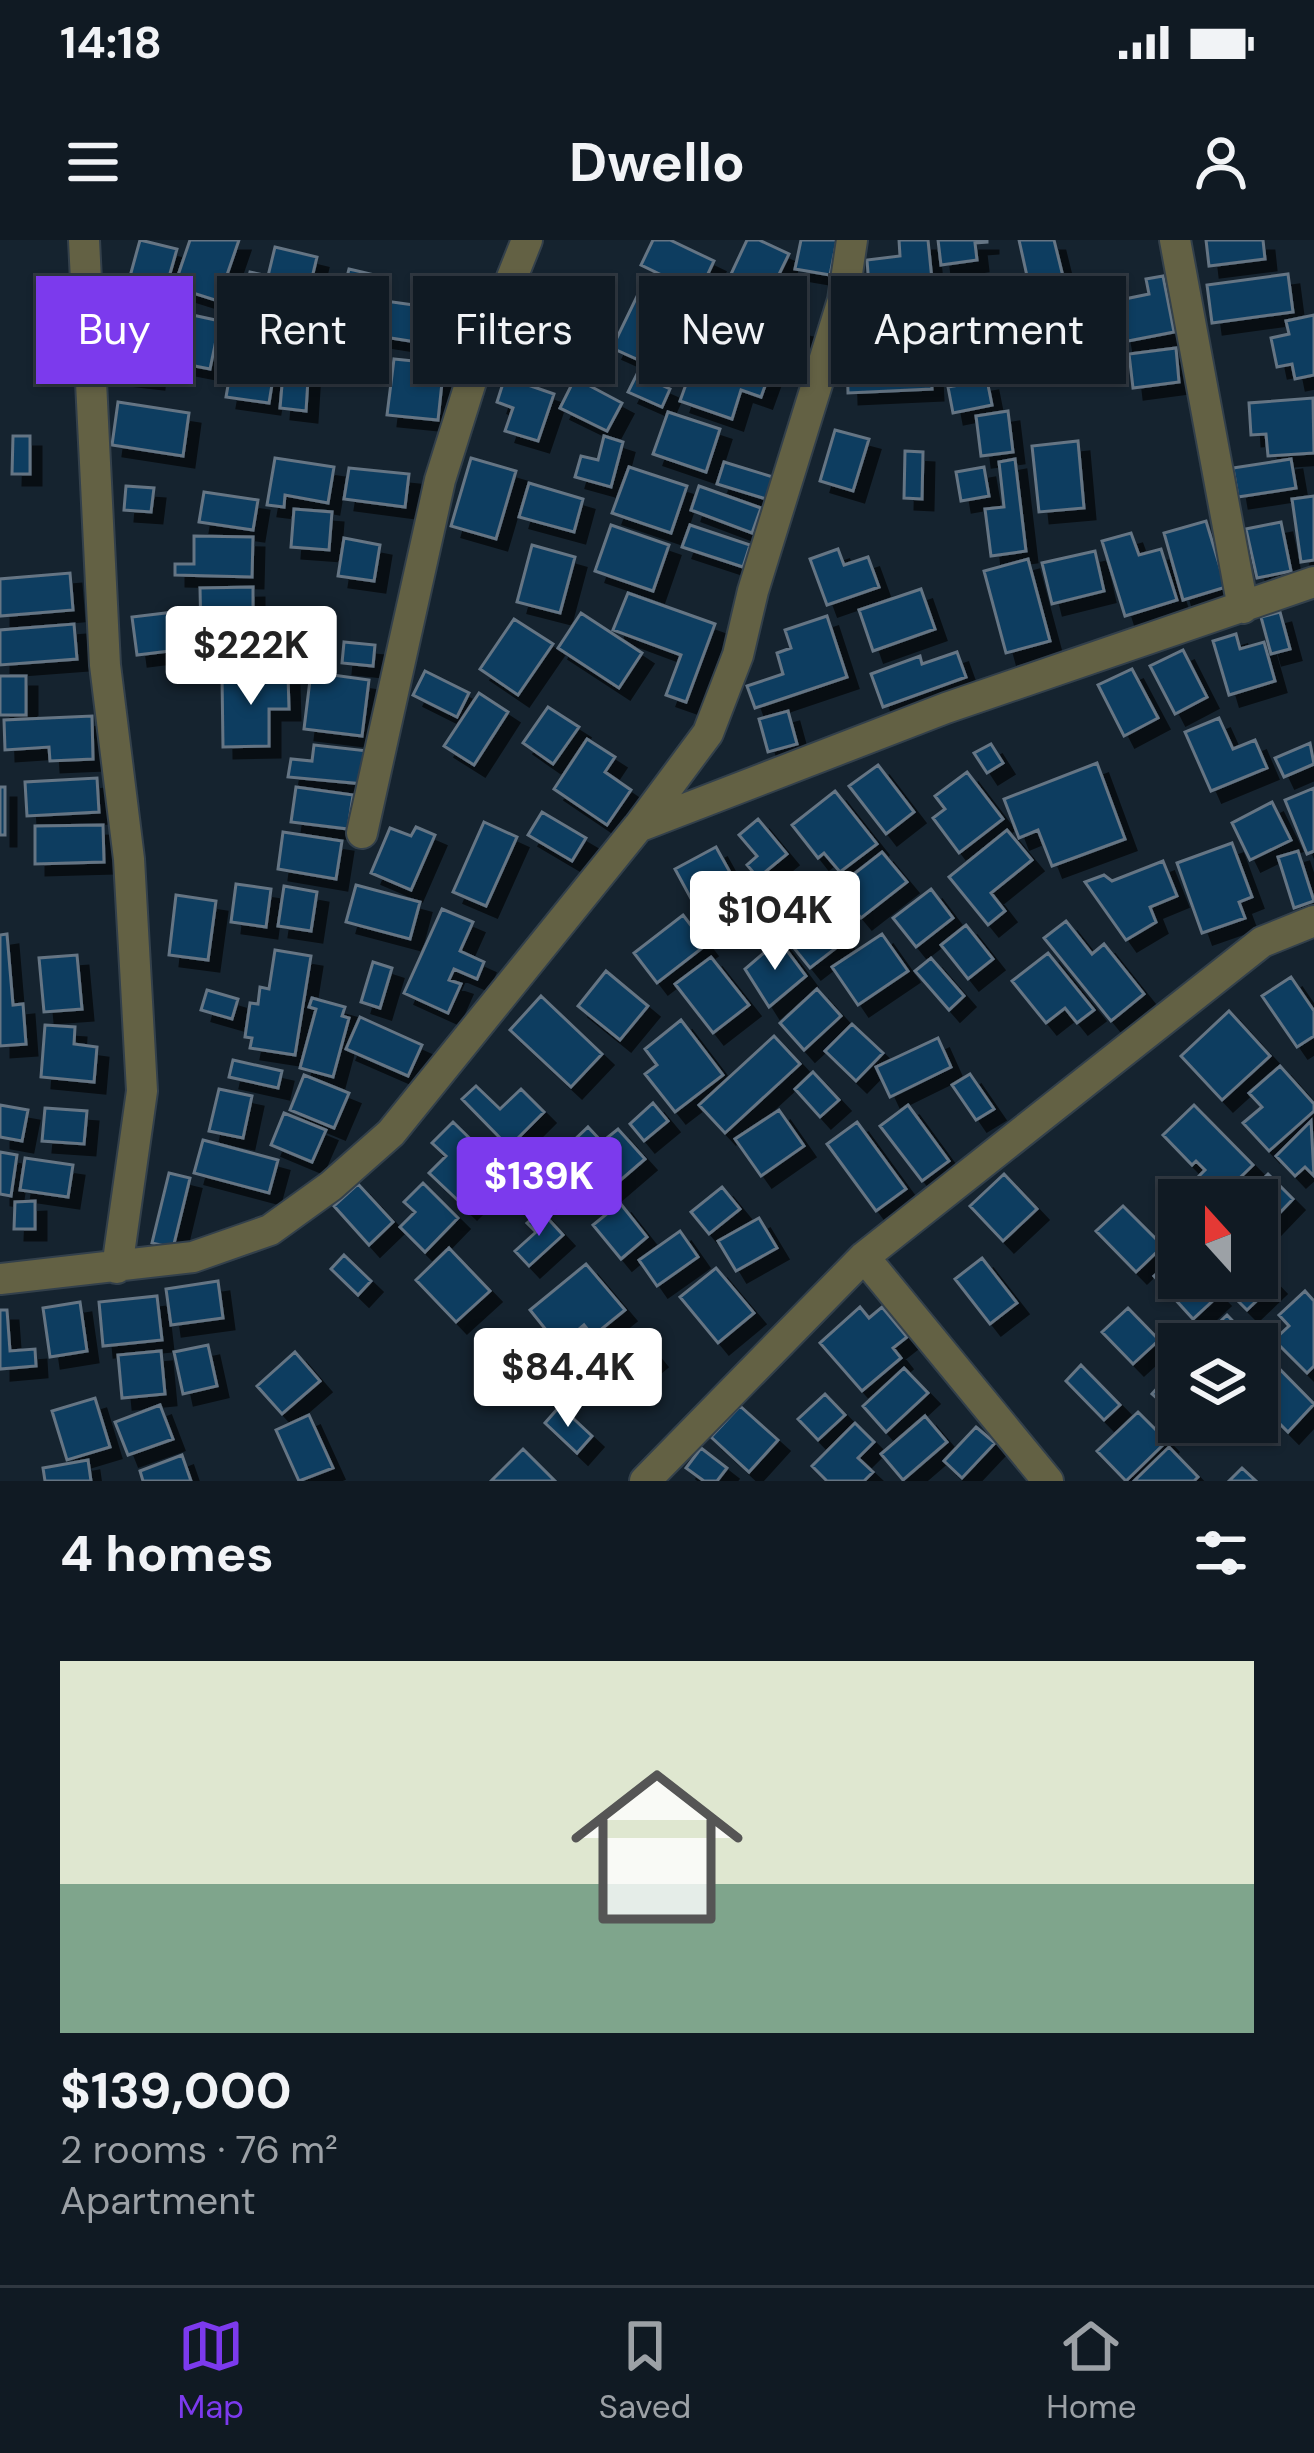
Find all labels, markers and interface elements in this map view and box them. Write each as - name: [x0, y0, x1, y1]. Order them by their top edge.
- text: 14:18: [60, 13, 162, 72]
- text: Dwello: [569, 127, 745, 198]
- icon: menu: [60, 129, 126, 195]
- icon: person: [1188, 129, 1254, 195]
- chip: Buy: [36, 276, 193, 384]
- chip: Rent: [217, 276, 389, 384]
- chip: Filters: [413, 276, 615, 384]
- chip: New: [639, 276, 807, 384]
- chip: Apartment: [831, 276, 1126, 384]
- pin: $222K: [167, 606, 335, 708]
- text: $222K: [193, 619, 309, 670]
- pin: $104K: [691, 871, 859, 973]
- text: $104K: [717, 884, 833, 935]
- pin: $139K: [455, 1137, 623, 1239]
- text: $139K: [484, 1150, 594, 1201]
- north arrow: [1158, 1179, 1278, 1299]
- map controls: [1158, 1179, 1278, 1443]
- button: layers: [1158, 1323, 1278, 1443]
- pin: $84.4K: [470, 1328, 666, 1430]
- text: $84.4K: [501, 1341, 635, 1392]
- text: 4 homes: [60, 1520, 274, 1587]
- icon: filters: [1188, 1520, 1254, 1586]
- icon: home: [549, 1739, 765, 1955]
- text: $139,000: [60, 2057, 292, 2124]
- text: 2 rooms · 76 m²: [60, 2124, 338, 2175]
- text: Apartment: [60, 2175, 256, 2226]
- tab: Map: [177, 2313, 244, 2428]
- tab: Saved: [599, 2313, 691, 2428]
- tab: Home: [1046, 2313, 1137, 2428]

